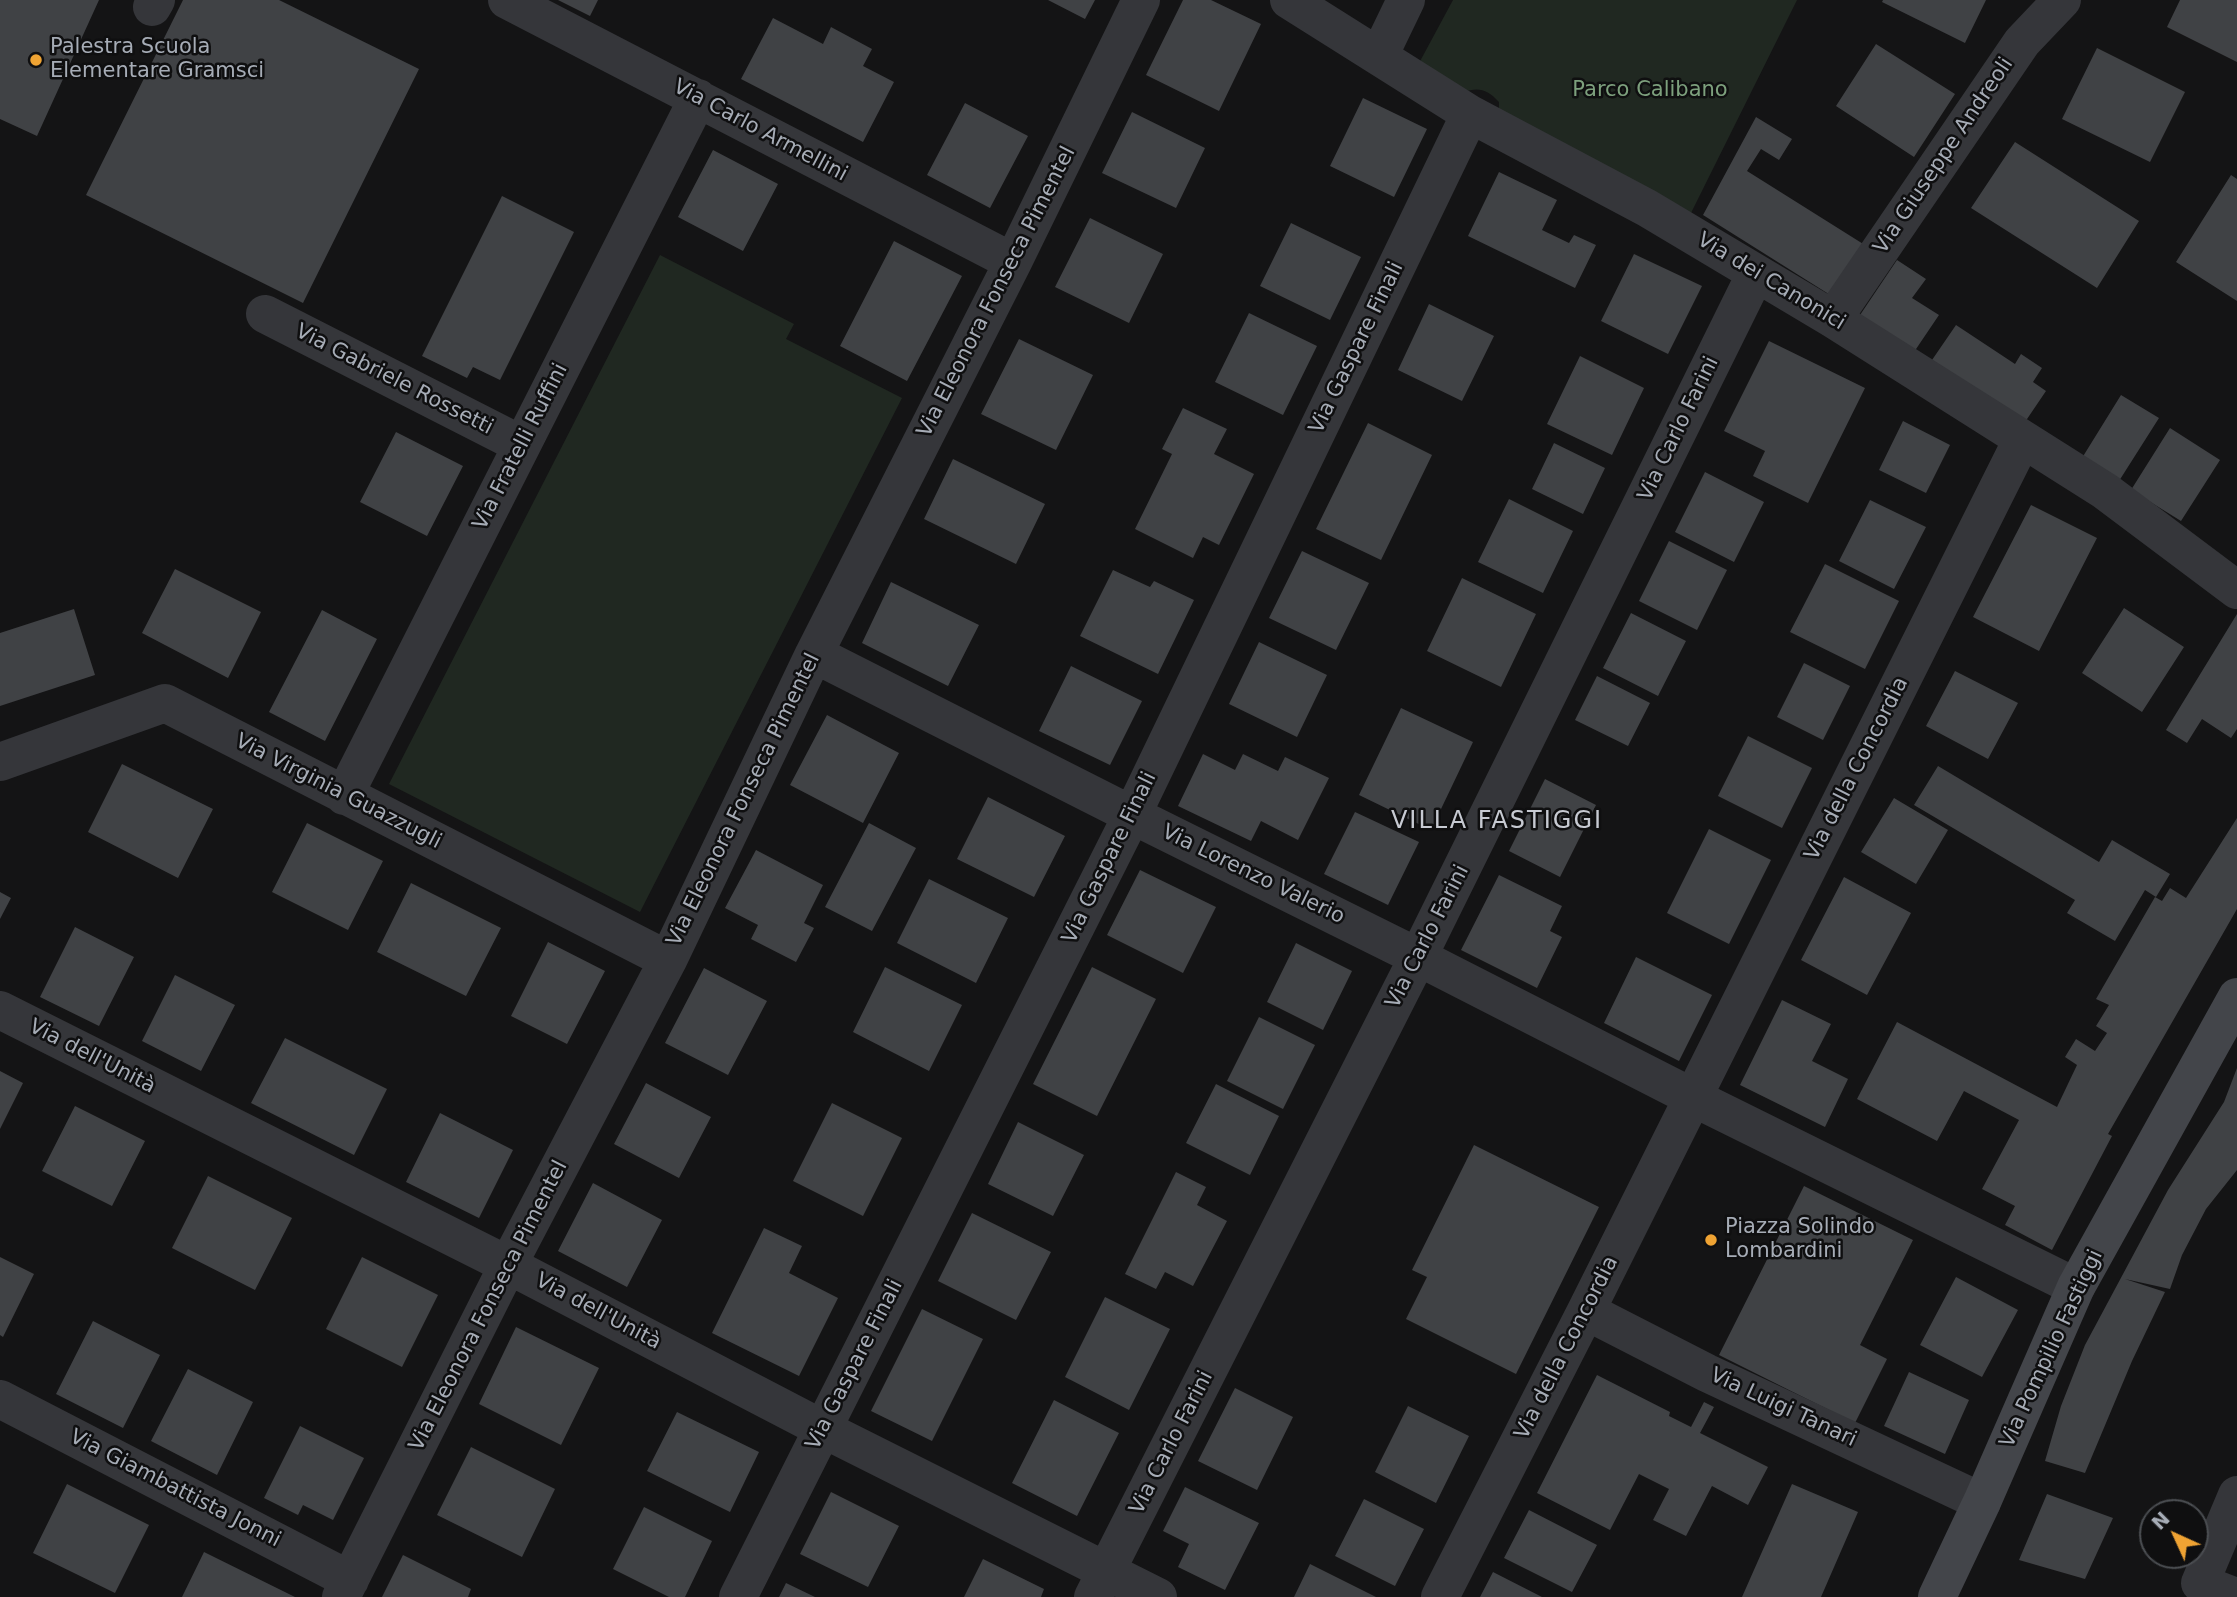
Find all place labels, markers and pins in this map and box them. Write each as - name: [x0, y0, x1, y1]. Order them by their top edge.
- place label: Palestra Scuola Elementare Gramsci: [50, 35, 264, 85]
- marker: Palestra Scuola Elementare Gramsci: [28, 52, 44, 68]
- place label: Piazza Solindo Lombardini: [1725, 1215, 1875, 1265]
- marker: Piazza Solindo Lombardini: [1703, 1232, 1719, 1248]

